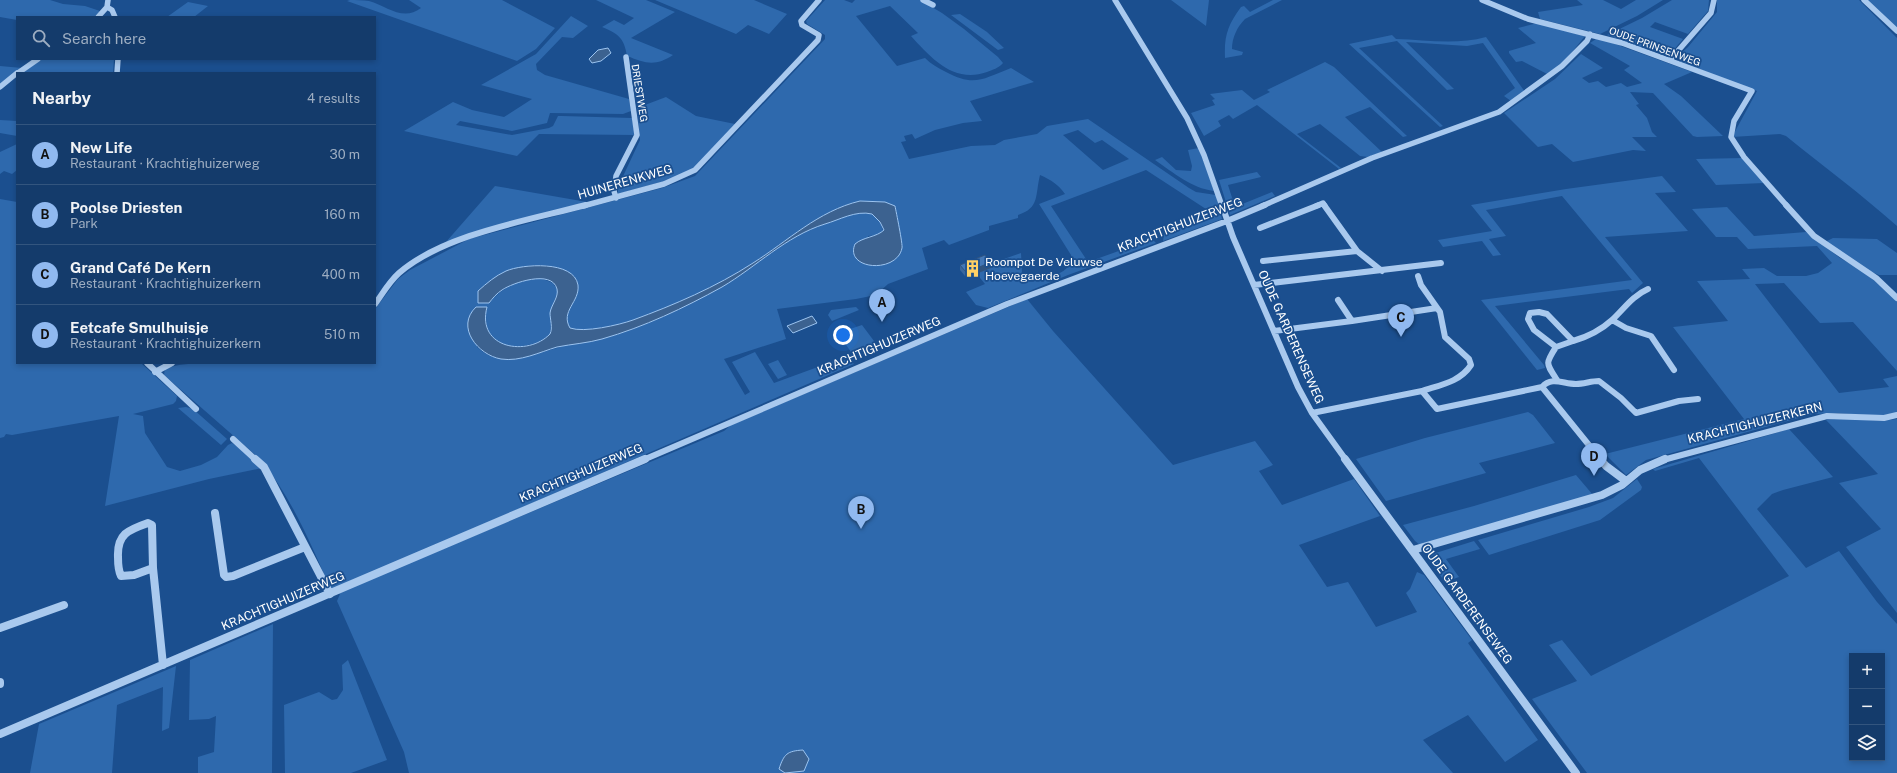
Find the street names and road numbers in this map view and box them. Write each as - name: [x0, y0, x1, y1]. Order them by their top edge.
- street label: OUDE PRINSENWEG: [1607, 24, 1703, 68]
- street label: DRIESTWEG: [629, 63, 651, 123]
- street label: HUINERENKWEG: [576, 162, 674, 202]
- street label: KRACHTIGHUIZERWEG: [1116, 195, 1244, 255]
- street label: OUDE GARDERENSEWEG: [1255, 268, 1327, 406]
- street label: KRACHTIGHUIZERWEG: [815, 314, 943, 378]
- street label: KRACHTIGHUIZERKERN: [1686, 399, 1824, 447]
- street label: KRACHTIGHUIZERWEG: [517, 441, 645, 505]
- street label: OUDE GARDERENSEWEG: [1419, 541, 1515, 667]
- street label: KRACHTIGHUIZERWEG: [219, 569, 347, 633]

